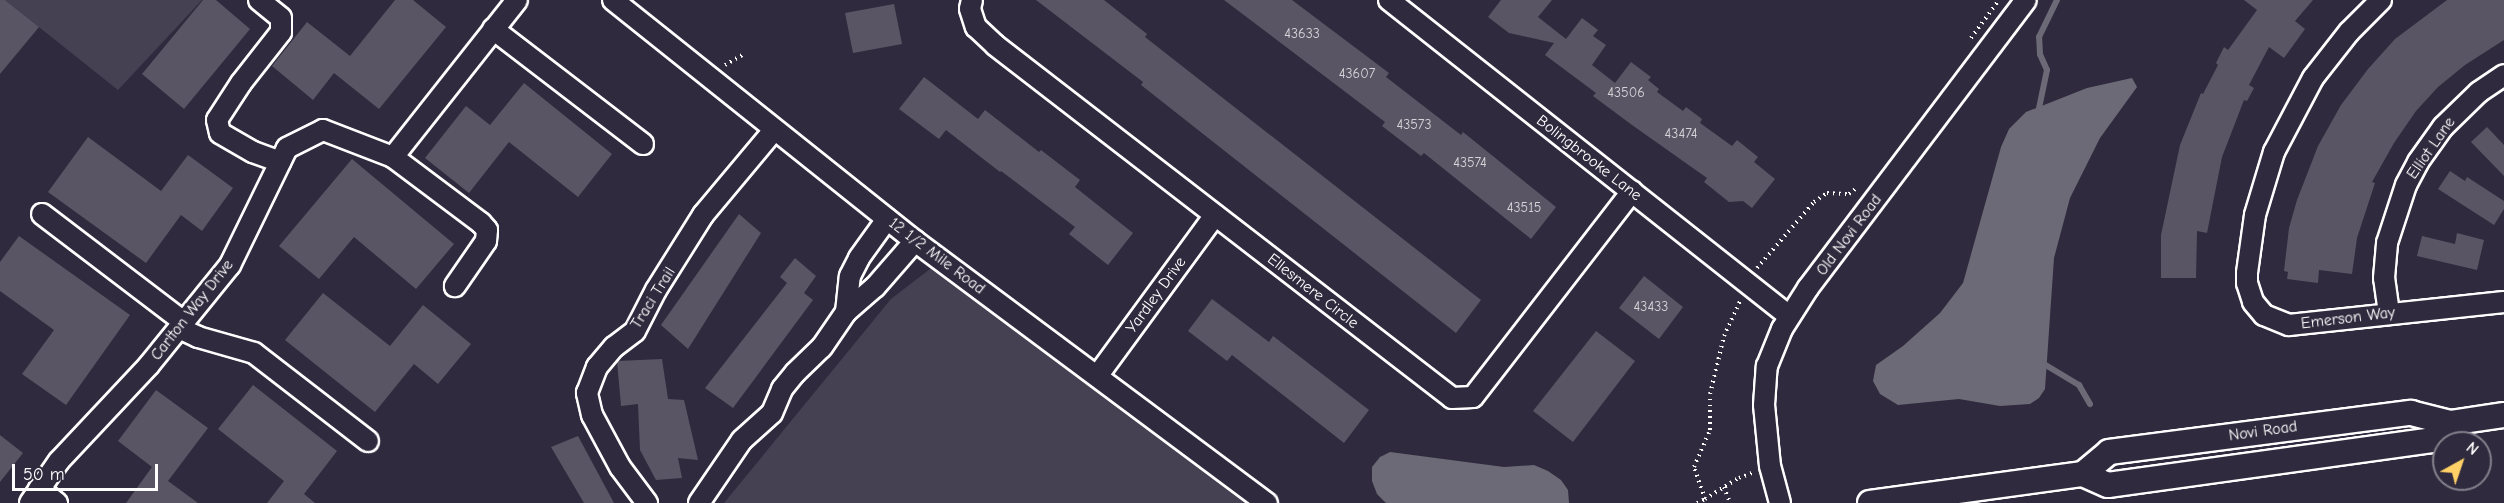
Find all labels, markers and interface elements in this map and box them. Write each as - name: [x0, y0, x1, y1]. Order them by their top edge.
- house number: 43633: [1284, 26, 1320, 42]
- house number: 43607: [1339, 66, 1375, 82]
- house number: 43506: [1607, 85, 1645, 101]
- street label: Bolingbrooke Lane: [1533, 111, 1645, 205]
- street label: Elliot Lane: [2403, 113, 2459, 183]
- house number: 43573: [1396, 117, 1432, 133]
- house number: 43474: [1665, 126, 1697, 142]
- house number: 43574: [1453, 155, 1487, 171]
- street label: Old Novi Road: [1812, 191, 1886, 279]
- house number: 43515: [1507, 200, 1541, 216]
- street label: 12 1/2 Mile Road: [885, 214, 989, 298]
- street label: Ellesmere Circle: [1264, 249, 1362, 333]
- street label: Yardley Drive: [1122, 253, 1190, 337]
- street label: Carlton Way Drive: [147, 256, 237, 364]
- street label: Traci Trail: [627, 264, 679, 332]
- house number: 43433: [1634, 299, 1668, 315]
- street label: Emerson Way: [2300, 303, 2396, 333]
- street label: Novi Road: [2227, 417, 2299, 445]
- north arrow: [2432, 431, 2492, 491]
- text: N: [2463, 438, 2482, 459]
- scale bar: [15, 452, 160, 490]
- text: 50 m: [23, 464, 65, 485]

